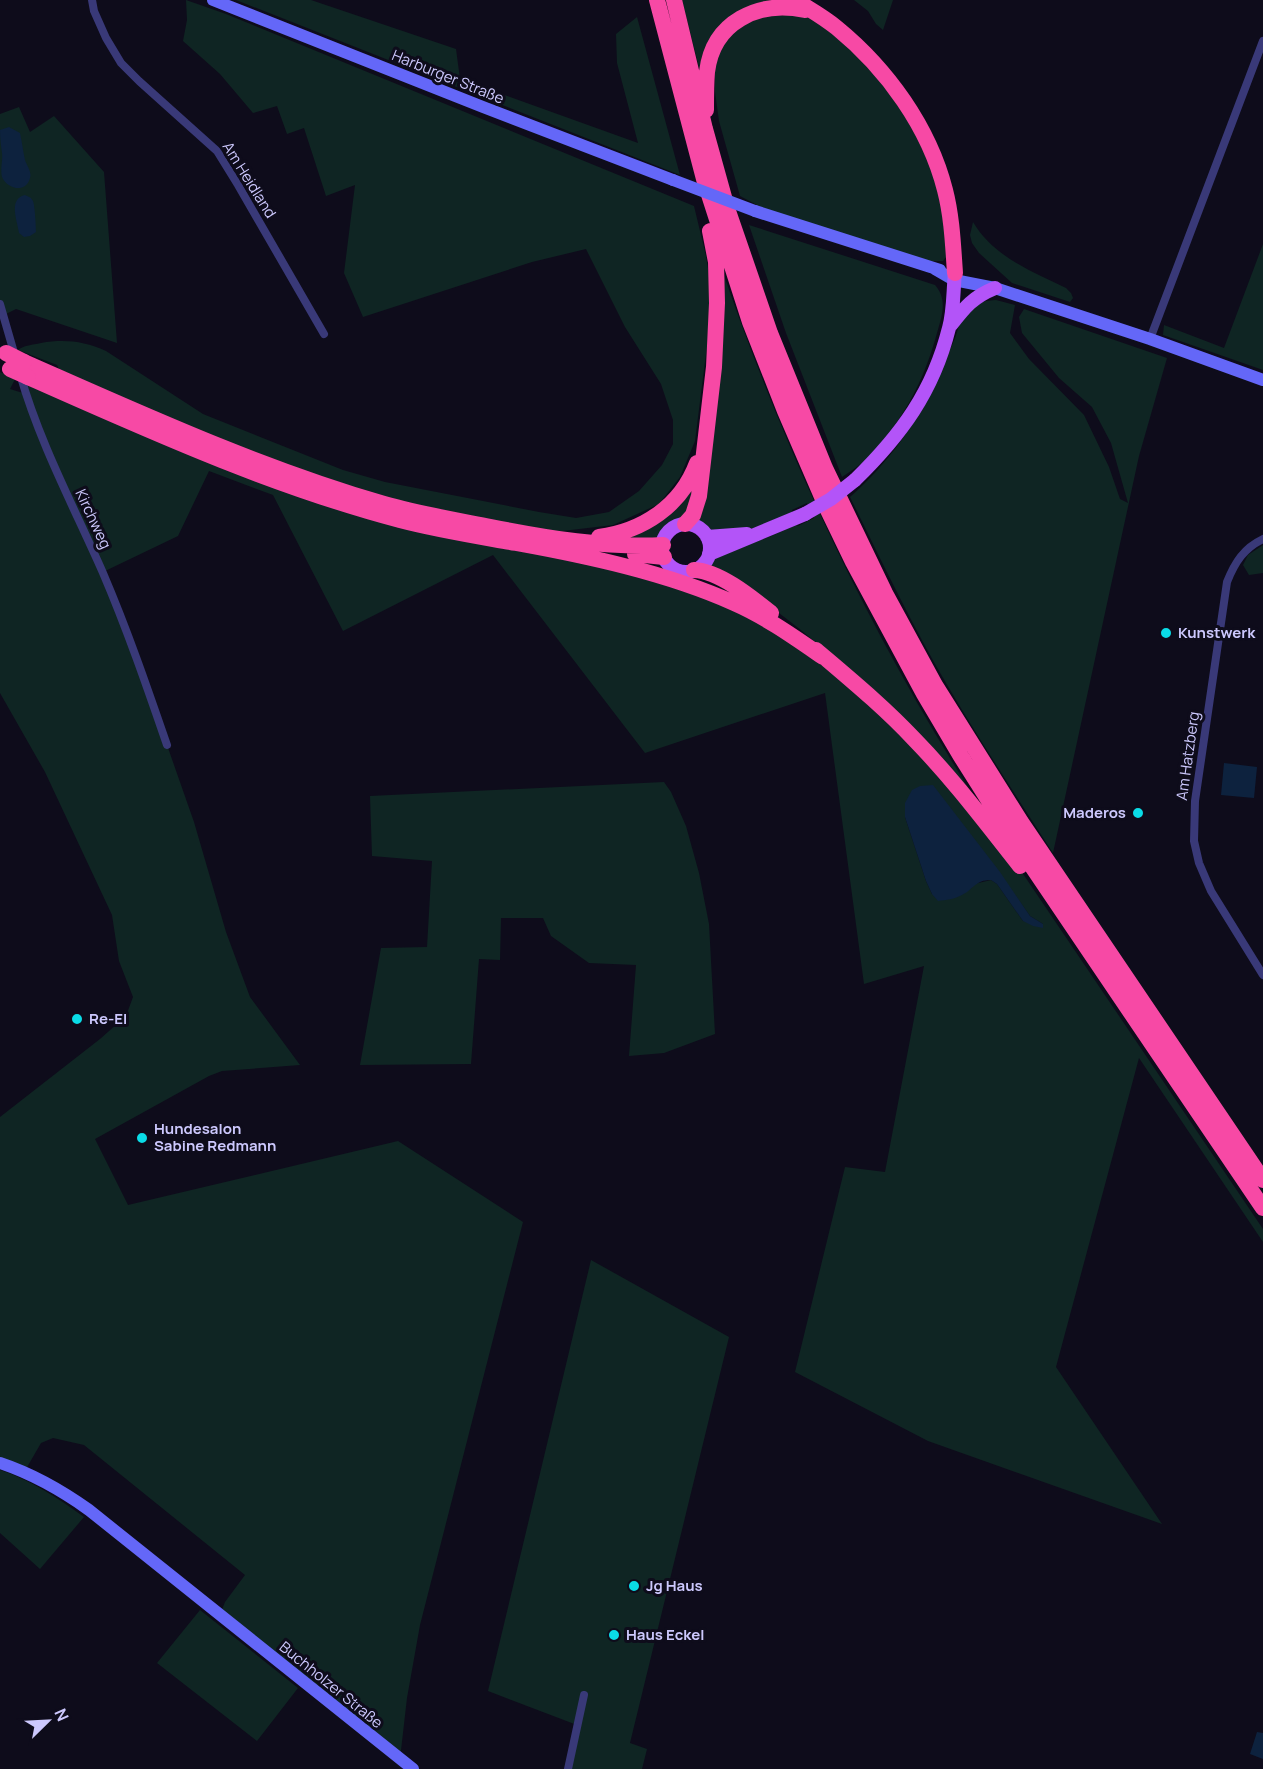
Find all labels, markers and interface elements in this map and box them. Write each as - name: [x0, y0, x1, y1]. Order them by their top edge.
- street label: Harburger Straße: [389, 44, 508, 109]
- street label: Am Heidland: [218, 138, 281, 222]
- street label: Kirchweg: [70, 485, 116, 552]
- place label: Kunstwerk: [1178, 622, 1256, 643]
- marker: Kunstwerk: [1159, 626, 1173, 640]
- street label: Am Hatzberg: [1171, 710, 1204, 802]
- place label: Maderos: [1063, 802, 1126, 823]
- marker: Maderos: [1131, 806, 1145, 820]
- place label: Re-El: [89, 1008, 127, 1029]
- marker: Re-El: [70, 1012, 84, 1026]
- place label: Hundesalon Sabine Redmann: [154, 1118, 276, 1156]
- marker: Hundesalon Sabine Redmann: [135, 1131, 149, 1145]
- place label: Jg Haus: [646, 1575, 703, 1596]
- marker: Jg Haus: [627, 1579, 641, 1593]
- place label: Haus Eckel: [626, 1624, 705, 1645]
- marker: Haus Eckel: [607, 1628, 621, 1642]
- street label: Buchholzer Straße: [275, 1636, 388, 1733]
- north arrow: [18, 1691, 78, 1751]
- text: N: [49, 1705, 74, 1725]

